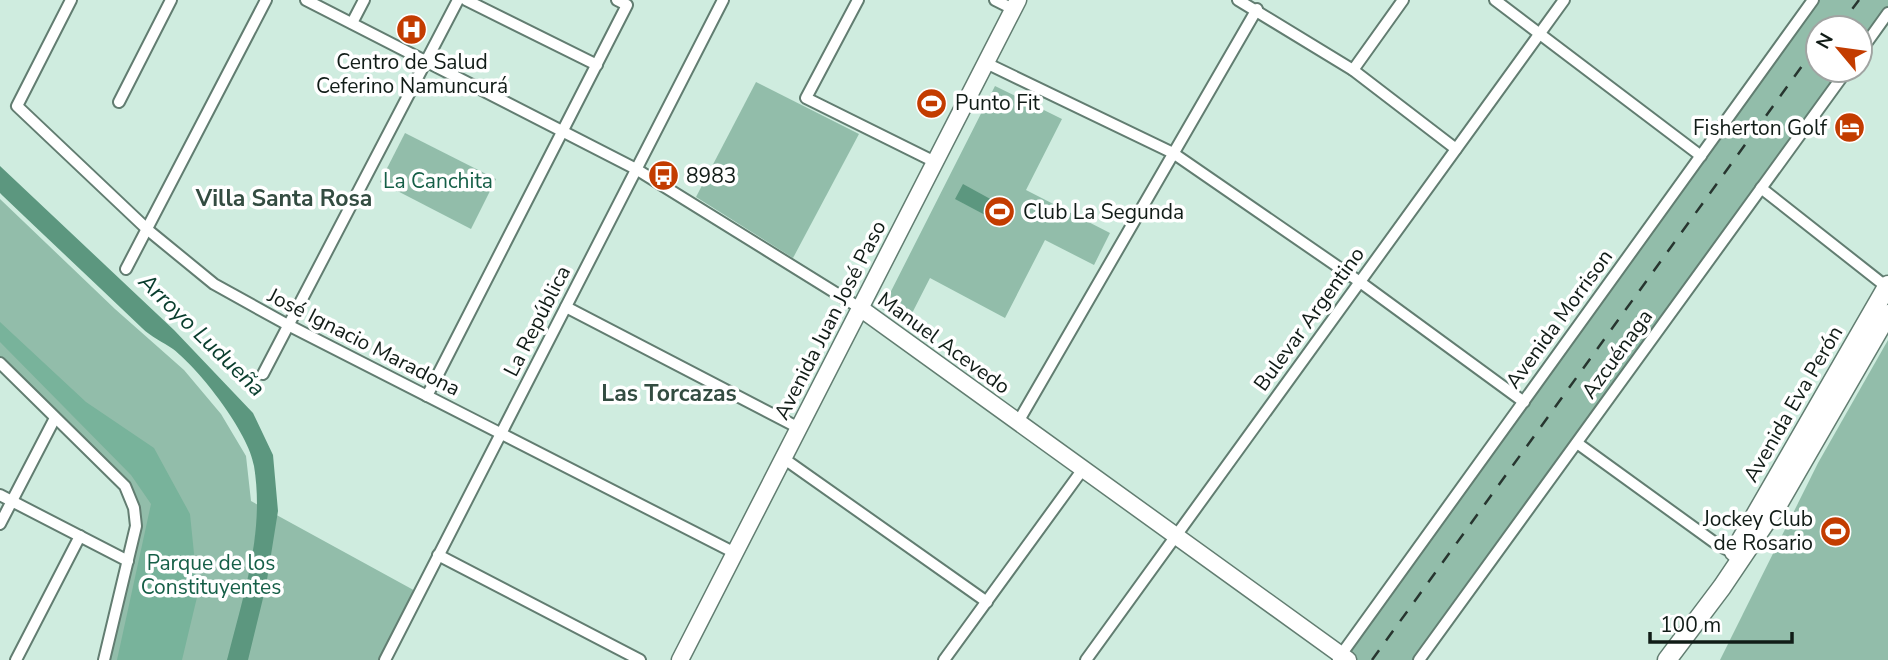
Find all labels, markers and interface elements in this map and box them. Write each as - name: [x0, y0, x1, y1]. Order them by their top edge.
- hospital icon: Centro de Salud Ceferino Namuncurá: [395, 13, 429, 47]
- north arrow: [1804, 14, 1874, 84]
- text: N: [1810, 29, 1840, 54]
- place label: Centro de Salud Ceferino Namuncurá: [316, 48, 508, 100]
- sports icon: Punto Fit: [915, 86, 949, 120]
- place label: Punto Fit: [955, 89, 1041, 117]
- hotel icon: Fisherton Golf: [1833, 111, 1867, 145]
- place label: Fisherton Golf: [1693, 114, 1828, 142]
- bus stop icon: 8983: [646, 159, 680, 193]
- place label: 8983: [686, 162, 736, 190]
- park label: La Canchita: [383, 167, 493, 195]
- district label: Villa Santa Rosa: [195, 183, 372, 214]
- sports icon: Club La Segunda: [983, 195, 1017, 229]
- place label: Club La Segunda: [1023, 198, 1184, 226]
- street label: Avenida Juan José Paso: [768, 216, 892, 424]
- street label: Bulevar Argentino: [1247, 241, 1371, 397]
- street label: Avenida Morrison: [1499, 244, 1619, 394]
- street label: La República: [497, 261, 577, 381]
- water label: Arroyo Ludueña: [131, 266, 272, 403]
- street label: José Ignacio Maradona: [262, 281, 465, 403]
- street label: Manuel Acevedo: [872, 286, 1016, 400]
- street label: Azcuénaga: [1575, 304, 1659, 404]
- street label: Avenida Eva Perón: [1737, 321, 1849, 487]
- district label: Las Torcazas: [601, 378, 737, 409]
- place label: Jockey Club de Rosario: [1702, 505, 1813, 557]
- sports icon: Jockey Club de Rosario: [1819, 514, 1853, 548]
- park label: Parque de los Constituyentes: [141, 549, 281, 601]
- scale bar: [1650, 600, 1792, 644]
- text: 100 m: [1660, 611, 1721, 639]

